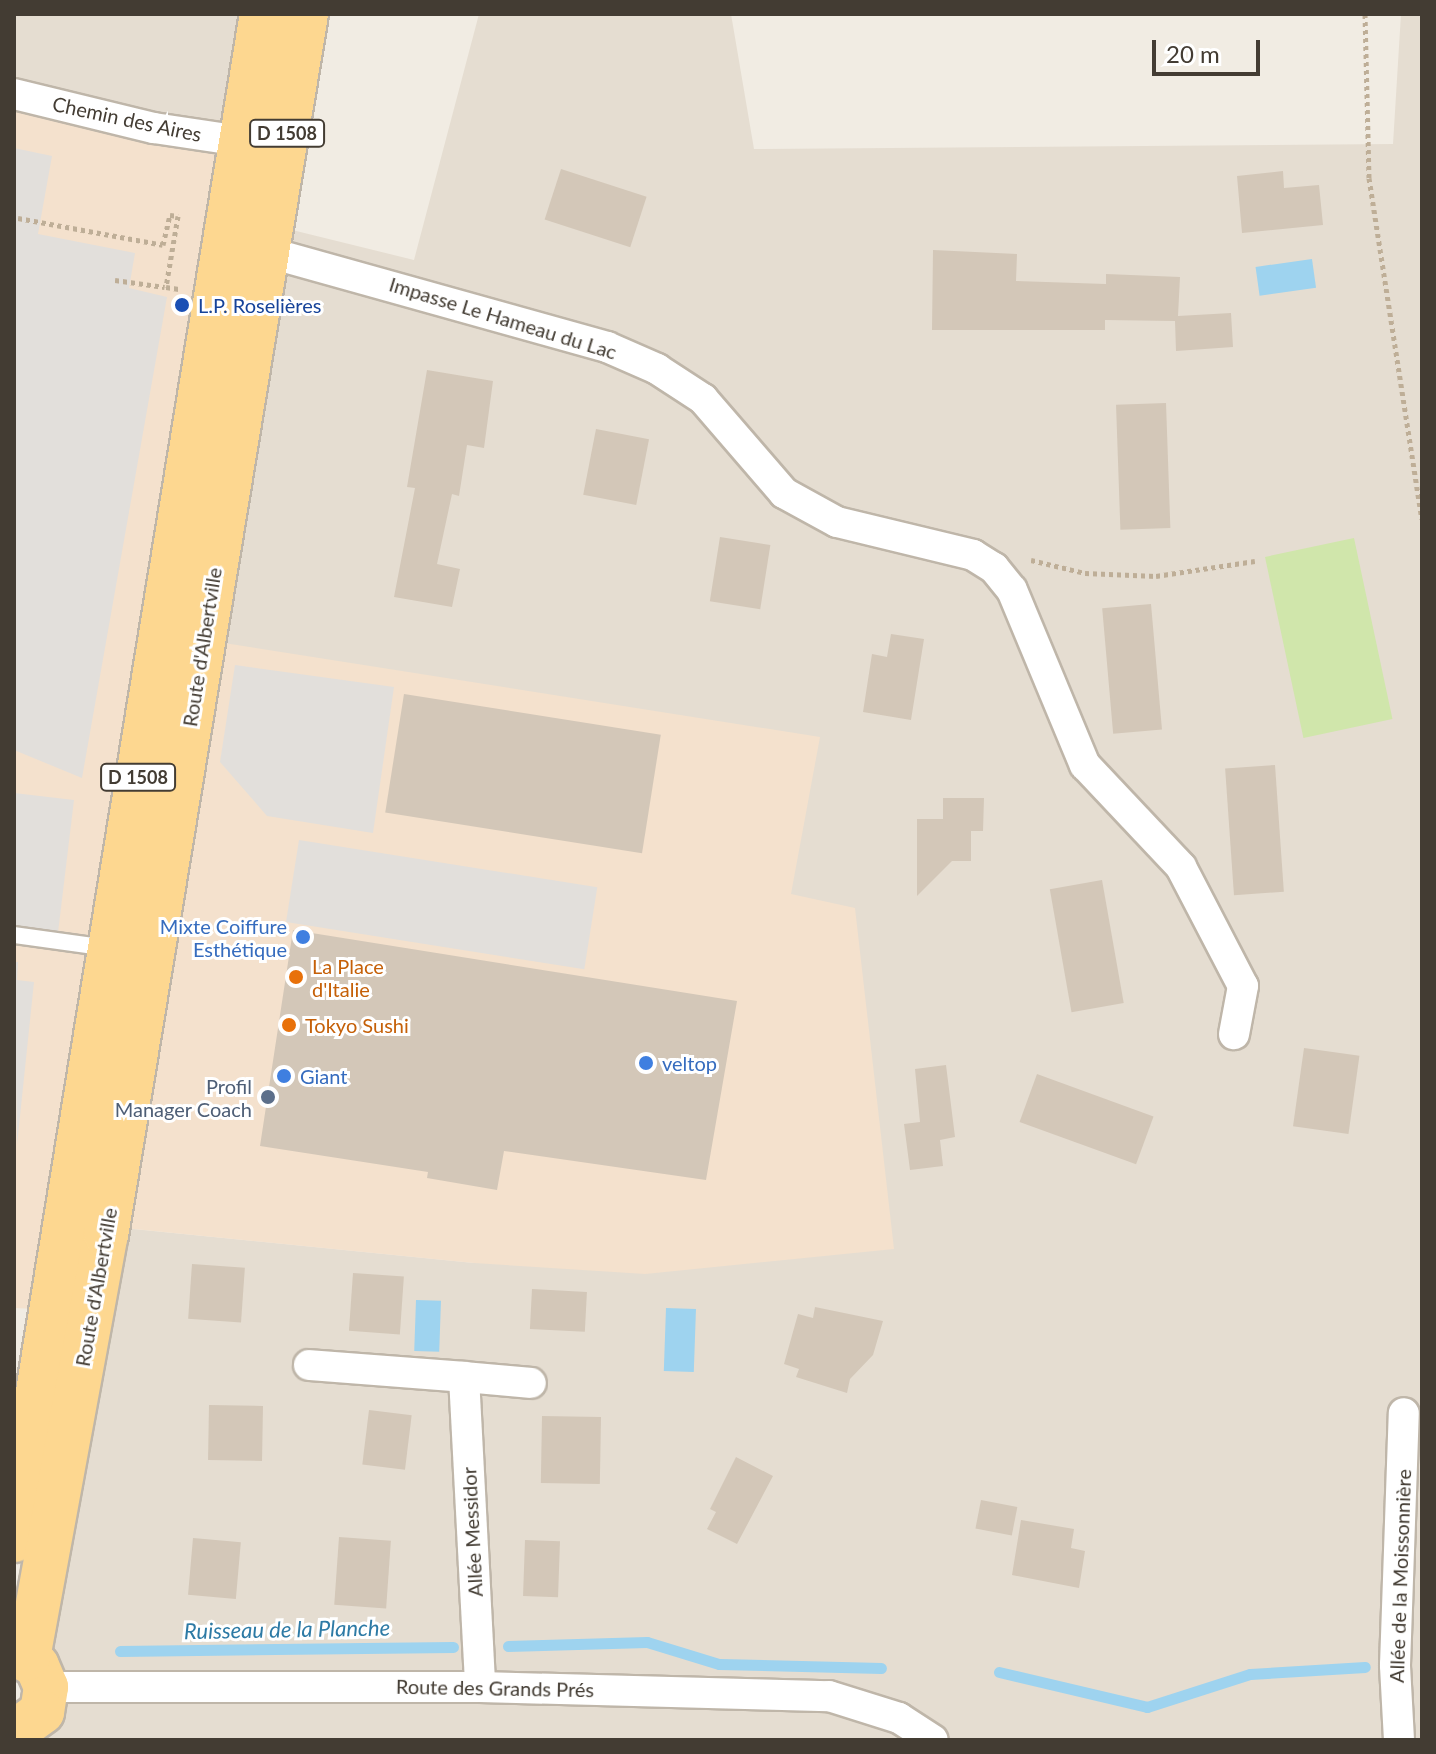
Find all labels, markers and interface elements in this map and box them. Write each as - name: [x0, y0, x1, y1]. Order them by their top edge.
- scale bar: [1156, 24, 1264, 74]
- text: 20 m: [1166, 39, 1220, 68]
- street label: Chemin des Aires: [50, 91, 204, 147]
- road number: D 1508: [249, 119, 325, 147]
- street label: Impasse Le Hameau du Lac: [386, 272, 620, 364]
- place label: L.P. Roselières: [198, 293, 321, 317]
- marker: L.P. Roselières: [173, 296, 191, 314]
- street label: Route d'Albertville: [178, 566, 226, 728]
- road number: D 1508: [100, 763, 176, 791]
- place label: Mixte Coiffure Esthétique: [160, 914, 287, 961]
- marker: Mixte Coiffure Esthétique: [294, 928, 312, 946]
- place label: La Place d'Italie: [312, 954, 384, 1001]
- marker: La Place d'Italie: [287, 968, 305, 986]
- place label: Tokyo Sushi: [305, 1013, 409, 1037]
- marker: Tokyo Sushi: [280, 1016, 298, 1034]
- place label: veltop: [662, 1051, 717, 1075]
- marker: veltop: [637, 1054, 655, 1072]
- place label: Giant: [300, 1064, 347, 1088]
- marker: Giant: [275, 1067, 293, 1085]
- place label: Profil Manager Coach: [114, 1074, 252, 1121]
- marker: Profil Manager Coach: [259, 1088, 277, 1106]
- street label: Route d'Albertville: [70, 1206, 122, 1368]
- street label: Allée Messidor: [457, 1466, 487, 1598]
- street label: Allée de la Moissonnière: [1384, 1469, 1416, 1683]
- water label: Ruisseau de la Planche: [184, 1614, 390, 1644]
- street label: Route des Grands Prés: [396, 1674, 594, 1702]

